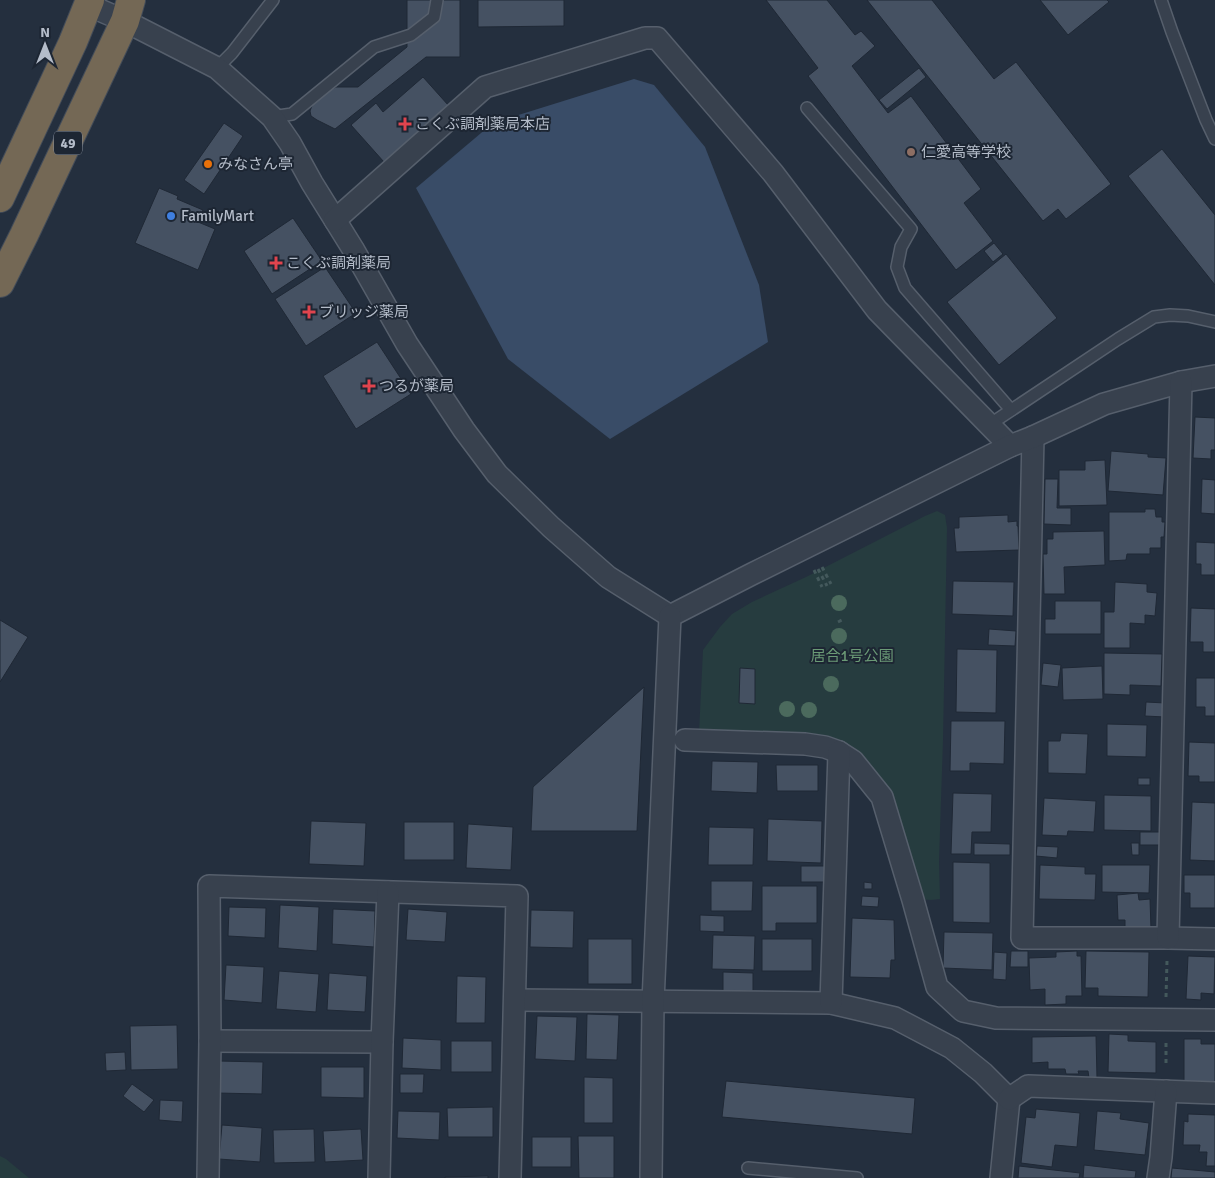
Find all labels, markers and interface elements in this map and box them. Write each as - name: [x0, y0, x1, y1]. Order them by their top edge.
- north arrow: [20, 20, 70, 70]
- text: N: [40, 24, 50, 41]
- place label: こくぶ調剤薬局本店: [415, 115, 550, 133]
- marker: こくぶ調剤薬局本店: [399, 118, 411, 130]
- road number: 49: [54, 132, 82, 154]
- place label: 仁愛高等学校: [921, 143, 1011, 161]
- marker: 仁愛高等学校: [905, 146, 917, 158]
- place label: みなさん亭: [218, 155, 293, 173]
- marker: みなさん亭: [202, 158, 214, 170]
- place label: FamilyMart: [181, 207, 254, 225]
- marker: FamilyMart: [165, 210, 177, 222]
- place label: こくぶ調剤薬局: [286, 254, 391, 272]
- marker: こくぶ調剤薬局: [270, 257, 282, 269]
- place label: ブリッジ薬局: [319, 303, 409, 321]
- marker: ブリッジ薬局: [303, 306, 315, 318]
- place label: つるが薬局: [379, 377, 454, 395]
- marker: つるが薬局: [363, 380, 375, 392]
- park label: 居合1号公園: [810, 647, 894, 665]

